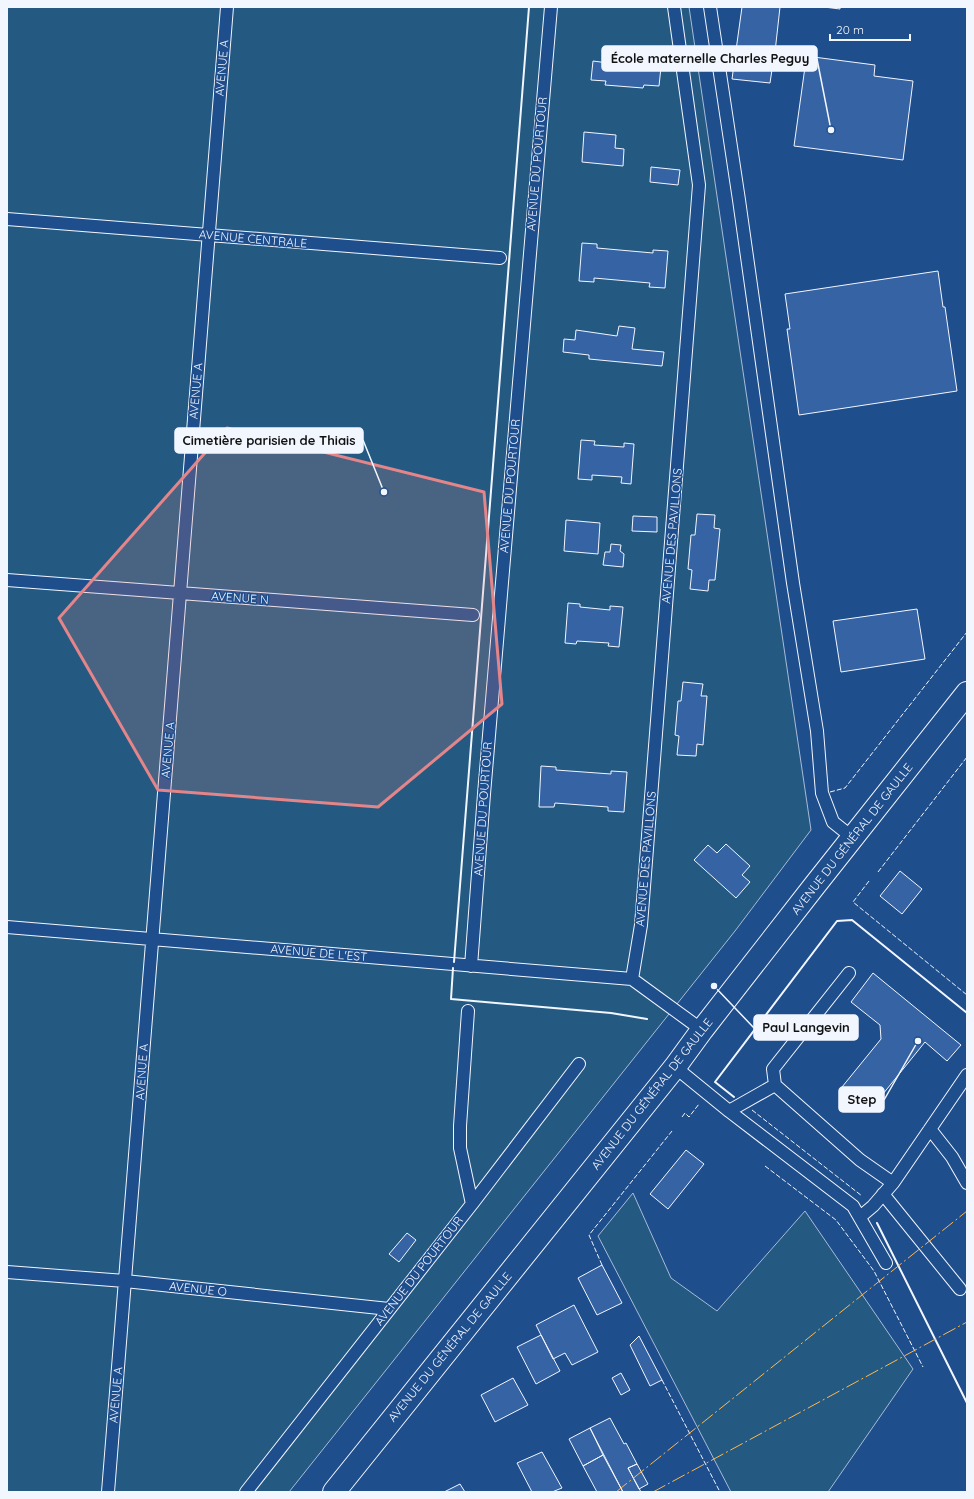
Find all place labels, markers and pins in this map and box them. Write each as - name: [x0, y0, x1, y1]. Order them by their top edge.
- callout: École maternelle Charles Peguy: [602, 46, 817, 71]
- callout: Cimetière parisien de Thiais: [175, 428, 363, 453]
- callout: Paul Langevin: [754, 1015, 858, 1040]
- callout: Step: [839, 1087, 884, 1112]

